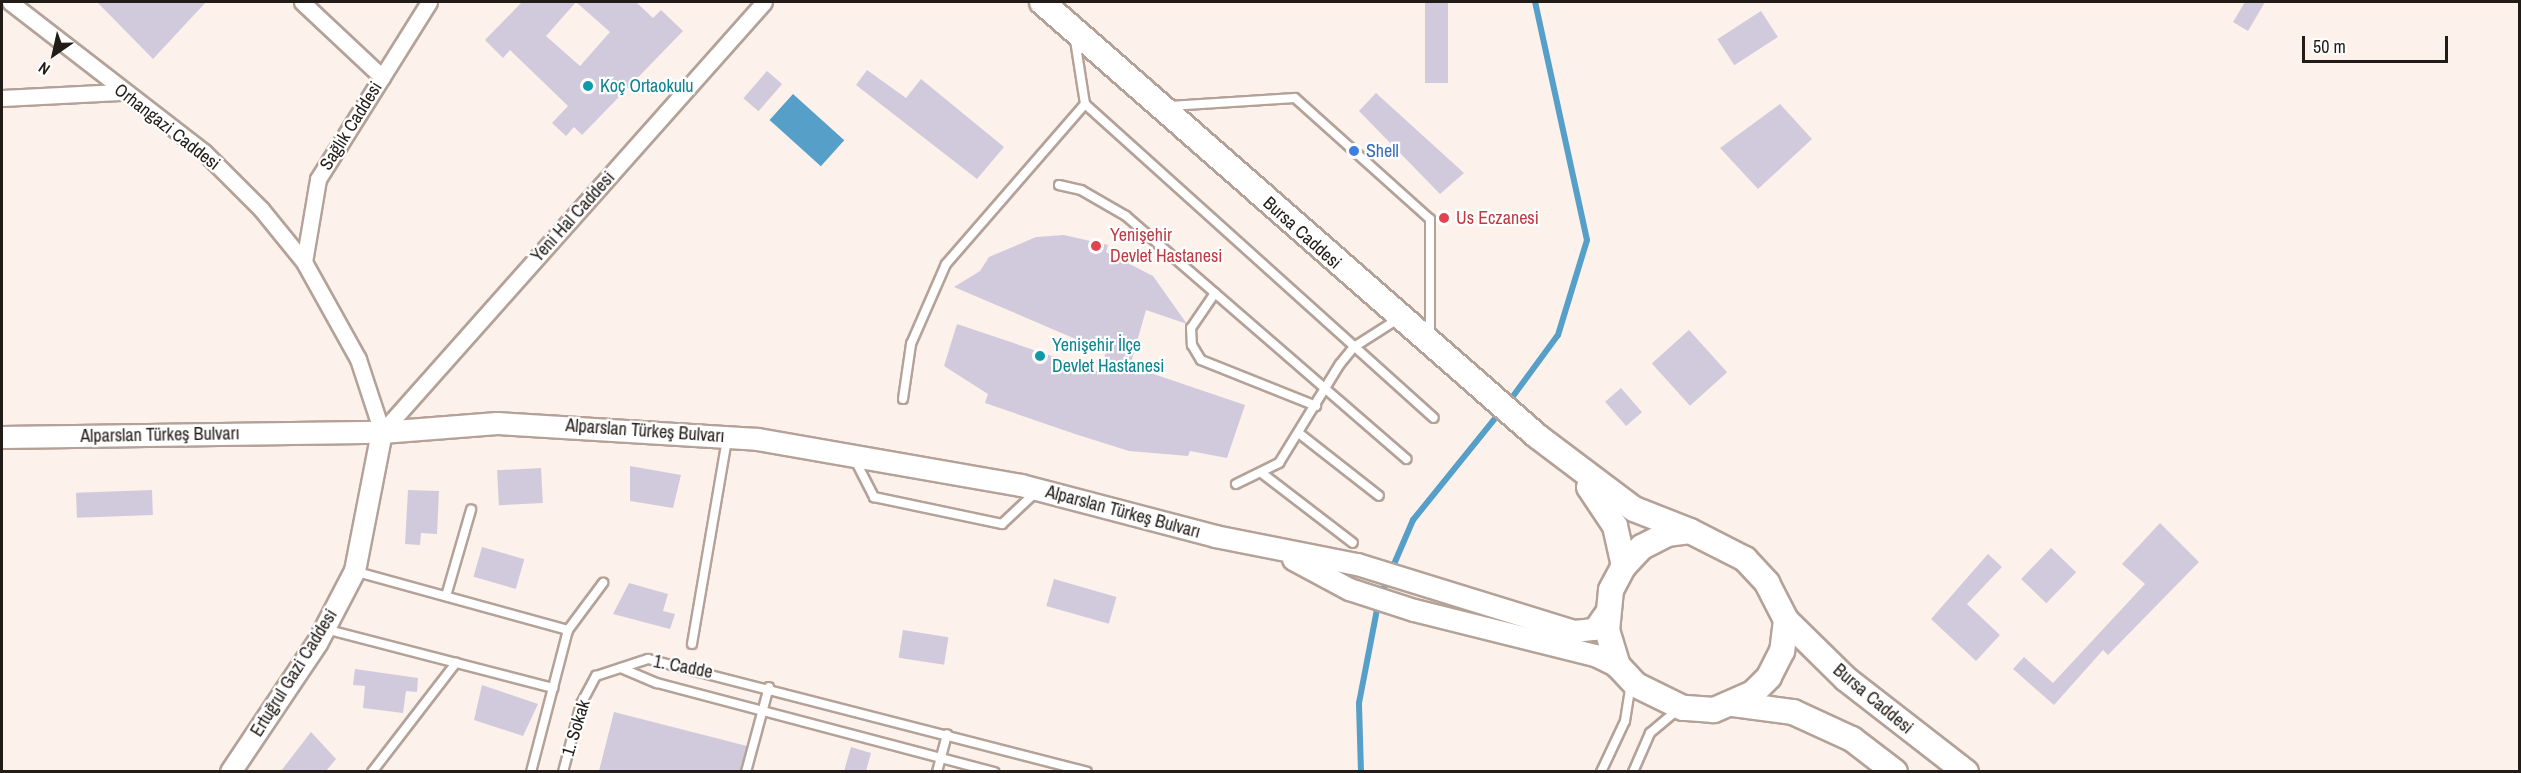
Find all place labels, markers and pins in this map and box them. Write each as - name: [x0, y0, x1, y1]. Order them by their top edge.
- place label: Koç Ortaokulu: [600, 75, 694, 97]
- marker: Koç Ortaokulu: [581, 79, 595, 93]
- place label: Shell: [1366, 140, 1399, 162]
- marker: Shell: [1347, 144, 1361, 158]
- place label: Us Eczanesi: [1456, 207, 1539, 229]
- marker: Us Eczanesi: [1437, 211, 1451, 225]
- place label: Yenişehir Devlet Hastanesi: [1110, 225, 1222, 268]
- marker: Yenişehir Devlet Hastanesi: [1087, 237, 1105, 255]
- place label: Yenişehir İlçe Devlet Hastanesi: [1052, 335, 1164, 378]
- marker: Yenişehir İlçe Devlet Hastanesi: [1033, 349, 1047, 363]

